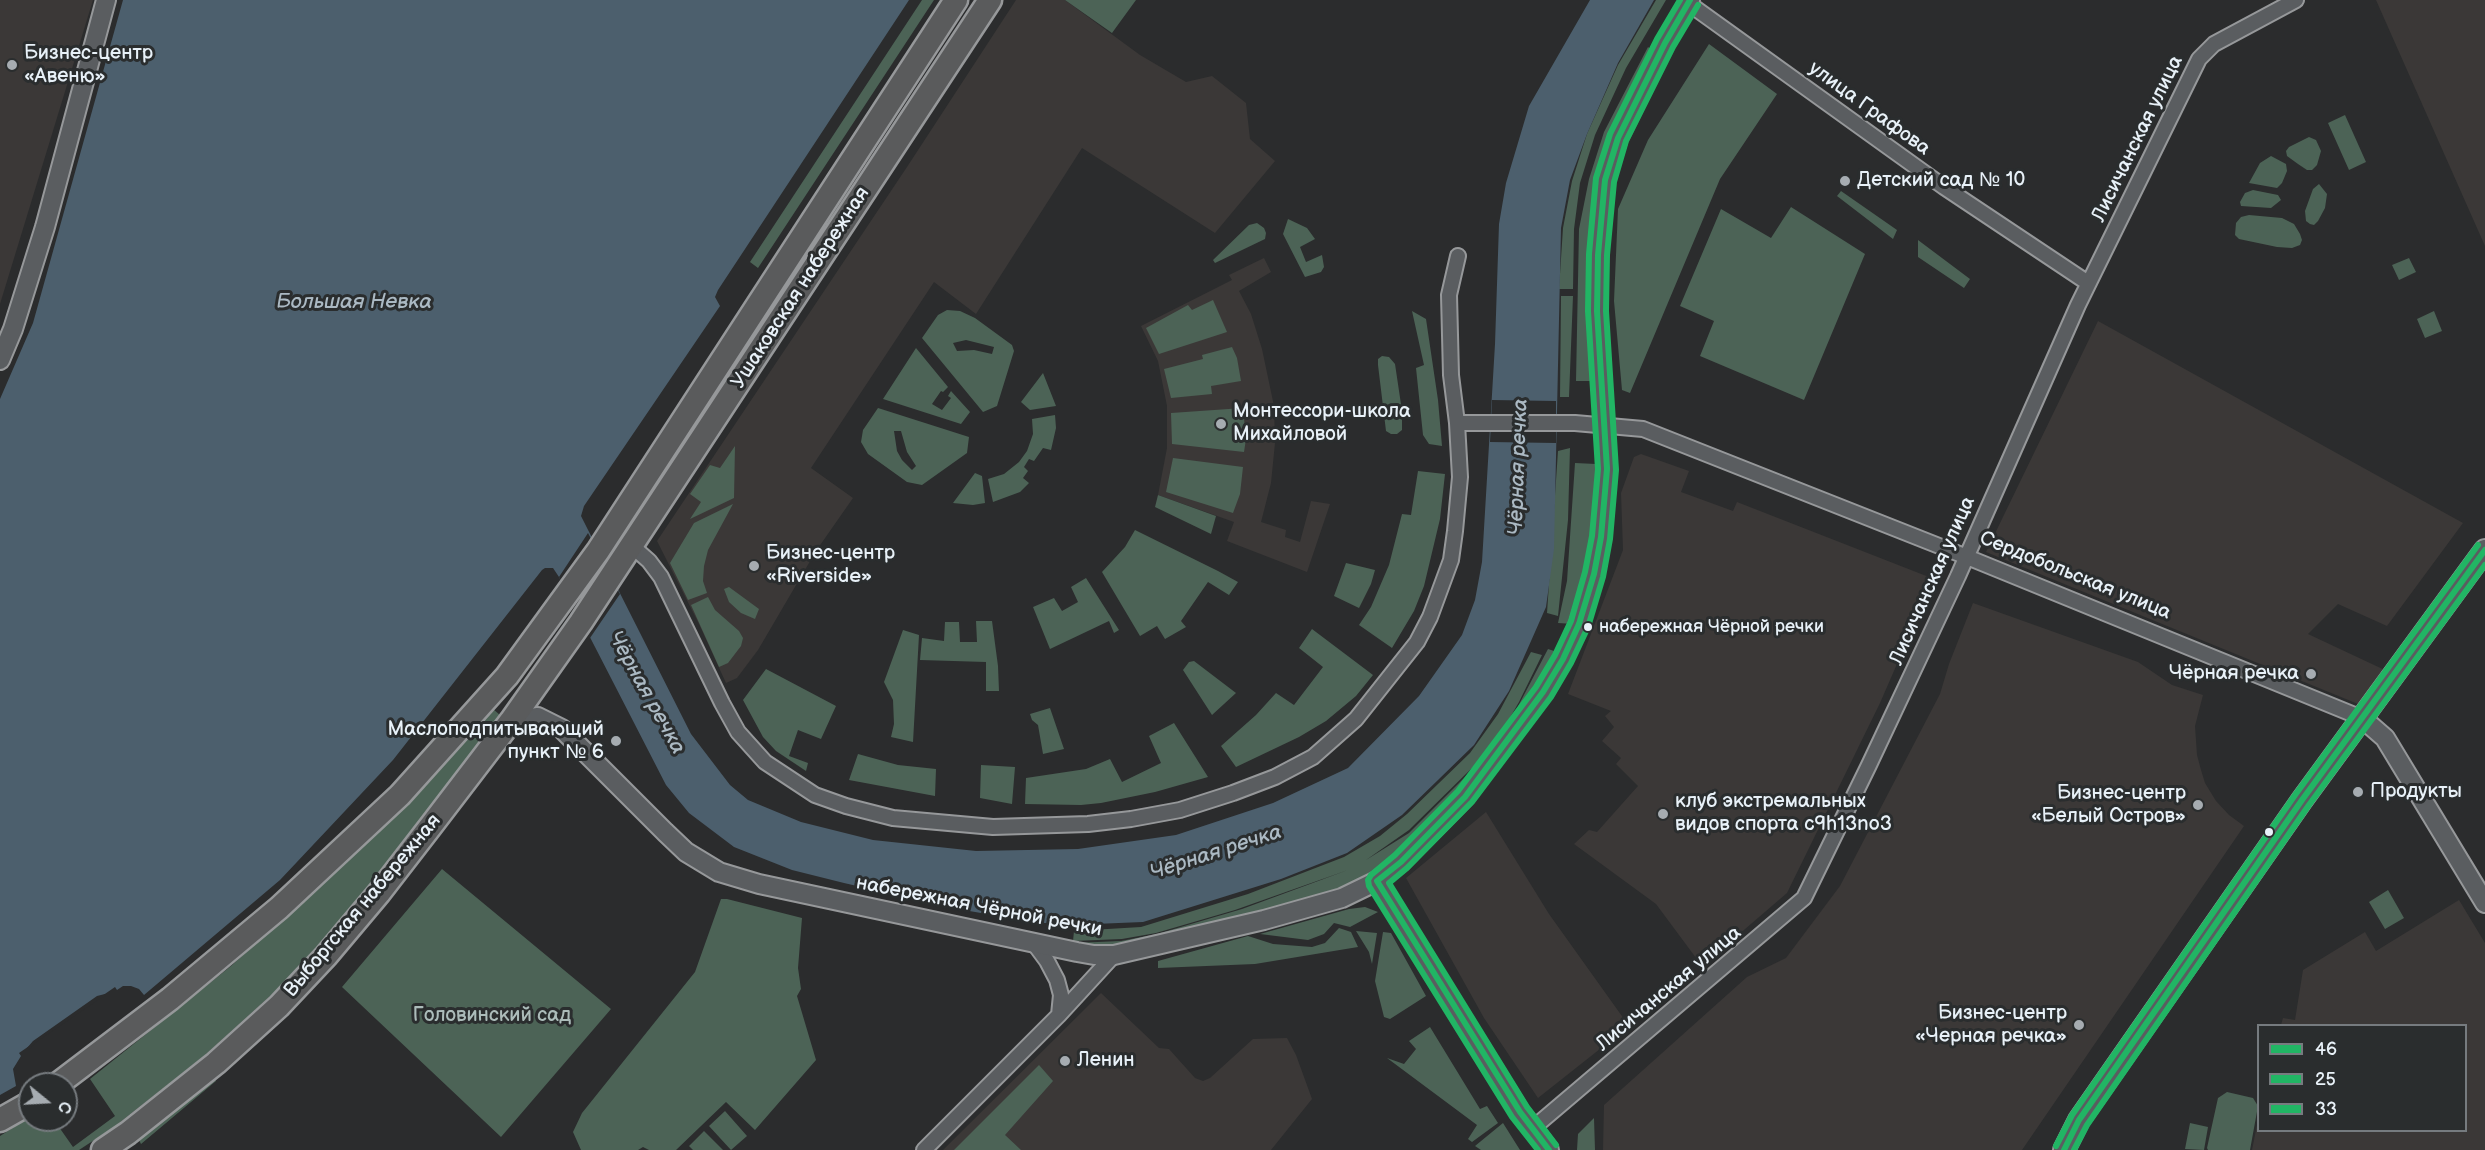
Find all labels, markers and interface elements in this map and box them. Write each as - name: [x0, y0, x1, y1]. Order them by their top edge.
- place label: Бизнес-центр «Авеню»: [24, 42, 153, 89]
- street label: Лисичанская улица: [2087, 52, 2189, 226]
- street label: улица Графова: [1804, 57, 1934, 161]
- marker: Бизнес-центр «Авеню»: [5, 58, 19, 72]
- place label: Детский сад № 10: [1857, 169, 2025, 193]
- marker: Детский сад № 10: [1838, 174, 1852, 188]
- street label: Ушаковская набережная: [727, 183, 875, 393]
- water label: Большая Невка: [276, 290, 432, 316]
- water label: Чёрная речка: [1504, 398, 1534, 536]
- place label: Монтессори-школа Михайловой: [1233, 400, 1411, 447]
- marker: Монтессори-школа Михайловой: [1214, 417, 1228, 431]
- street label: Лисичанская улица: [1885, 493, 1981, 669]
- street label: Сердобольская улица: [1976, 527, 2174, 625]
- place label: Бизнес-центр «Riverside»: [766, 542, 895, 589]
- marker: Бизнес-центр «Riverside»: [747, 559, 761, 573]
- place label: набережная Чёрной речки: [1599, 616, 1824, 638]
- marker: набережная Чёрной речки: [1582, 621, 1594, 633]
- water label: Чёрная речка: [602, 627, 690, 759]
- place label: Чёрная речка: [2169, 662, 2299, 686]
- marker: Чёрная речка: [2304, 667, 2318, 681]
- place label: Маслоподпитывающий пункт № 6: [388, 718, 604, 765]
- marker: Маслоподпитывающий пункт № 6: [609, 734, 623, 748]
- place label: Продукты: [2370, 780, 2462, 804]
- place label: Бизнес-центр «Белый Остров»: [2031, 782, 2186, 829]
- marker: Продукты: [2351, 785, 2365, 799]
- place label: клуб экстремальных видов спорта c9h13no3: [1675, 790, 1892, 837]
- marker: Бизнес-центр «Белый Остров»: [2191, 798, 2205, 812]
- marker: клуб экстремальных видов спорта c9h13no3: [1656, 807, 1670, 821]
- street label: Выборгская набережная: [279, 810, 447, 1002]
- water label: Чёрная речка: [1147, 820, 1285, 886]
- unlabelled marker: [2263, 826, 2275, 838]
- street label: набережная Чёрной речки: [854, 871, 1104, 943]
- street label: Лисичанская улица: [1592, 921, 1746, 1057]
- place label: Бизнес-центр «Черная речка»: [1915, 1002, 2067, 1049]
- park label: Головинский сад: [413, 1004, 571, 1028]
- marker: Бизнес-центр «Черная речка»: [2072, 1018, 2086, 1032]
- legend: [2257, 1024, 2467, 1132]
- text: 46: [2315, 1039, 2337, 1060]
- place label: Ленин: [1077, 1049, 1135, 1073]
- marker: Ленин: [1058, 1054, 1072, 1068]
- text: 25: [2315, 1069, 2336, 1090]
- north arrow: [18, 1072, 78, 1132]
- text: С: [53, 1099, 74, 1115]
- text: 33: [2315, 1099, 2337, 1120]

